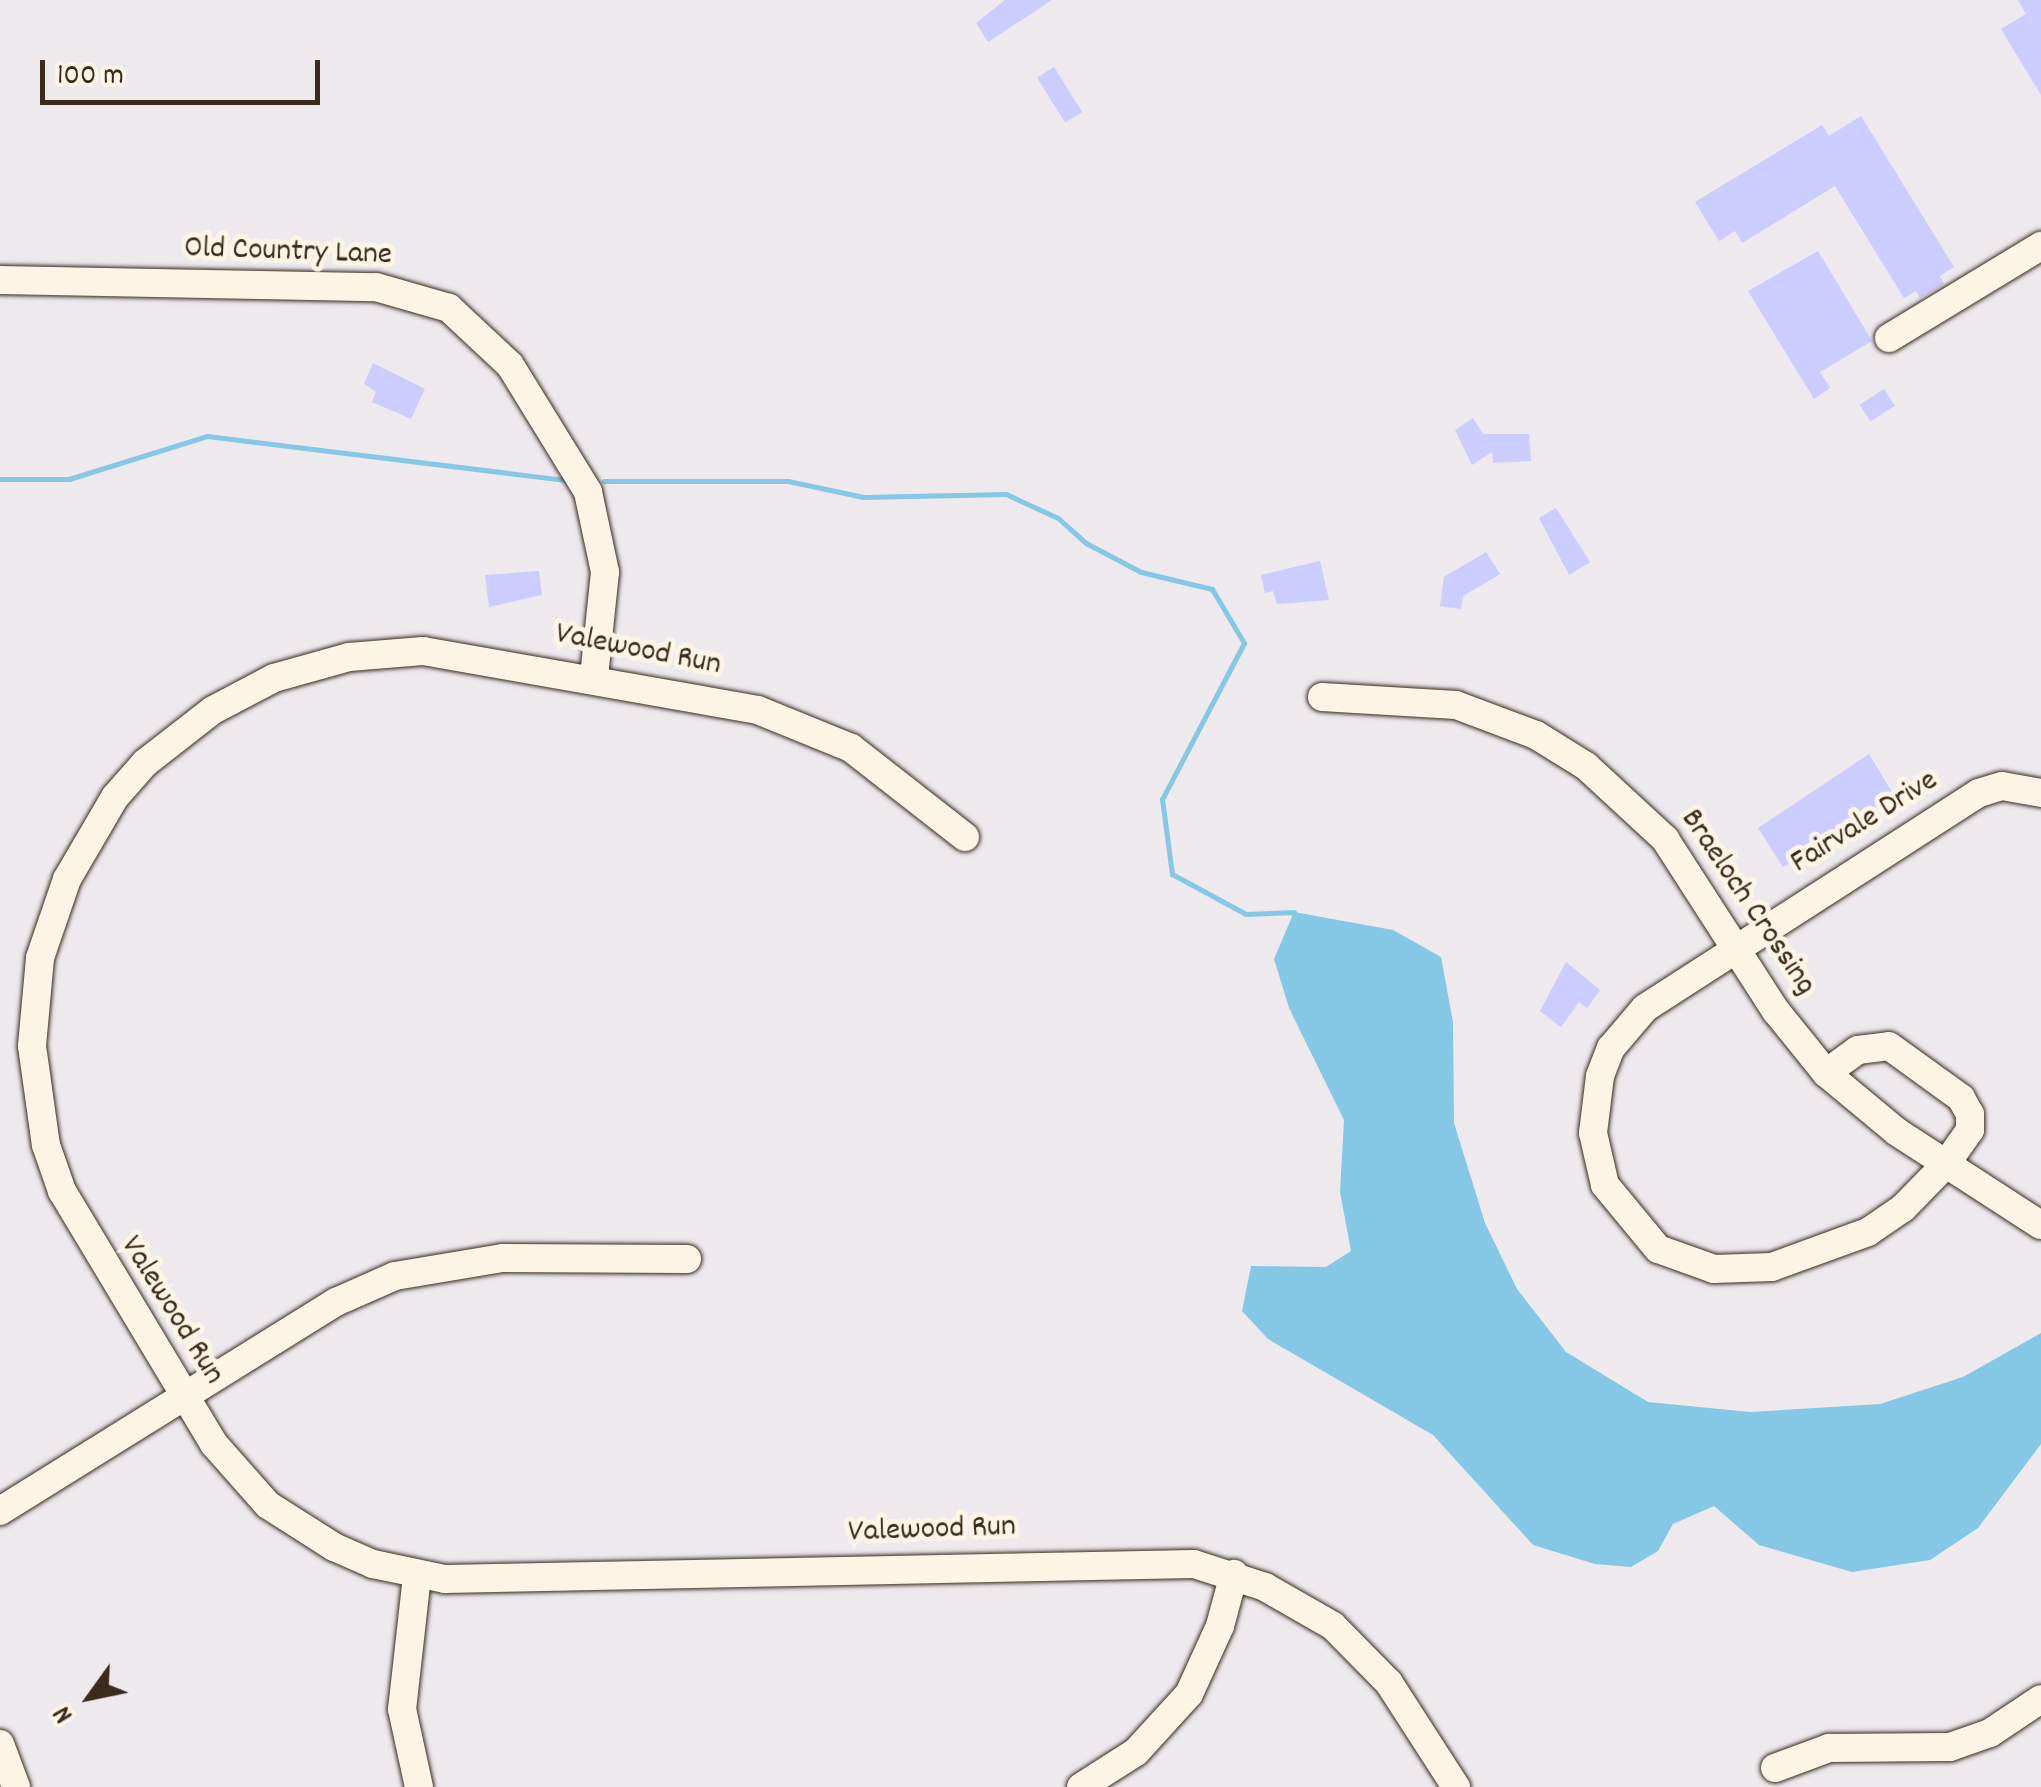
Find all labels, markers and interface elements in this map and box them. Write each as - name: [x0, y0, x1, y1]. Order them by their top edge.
- scale bar: [45, 40, 325, 102]
- text: 100 m: [57, 56, 124, 99]
- street label: Old Country Lane: [183, 230, 393, 276]
- street label: Valewood Run: [552, 616, 724, 686]
- street label: Fairvale Drive: [1784, 763, 1946, 883]
- street label: Braeloch Crossing: [1671, 803, 1823, 1003]
- street label: Valewood Run: [110, 1230, 232, 1392]
- street label: Valewood Run: [848, 1509, 1016, 1553]
- north arrow: [40, 1647, 140, 1747]
- text: N: [44, 1697, 85, 1730]

